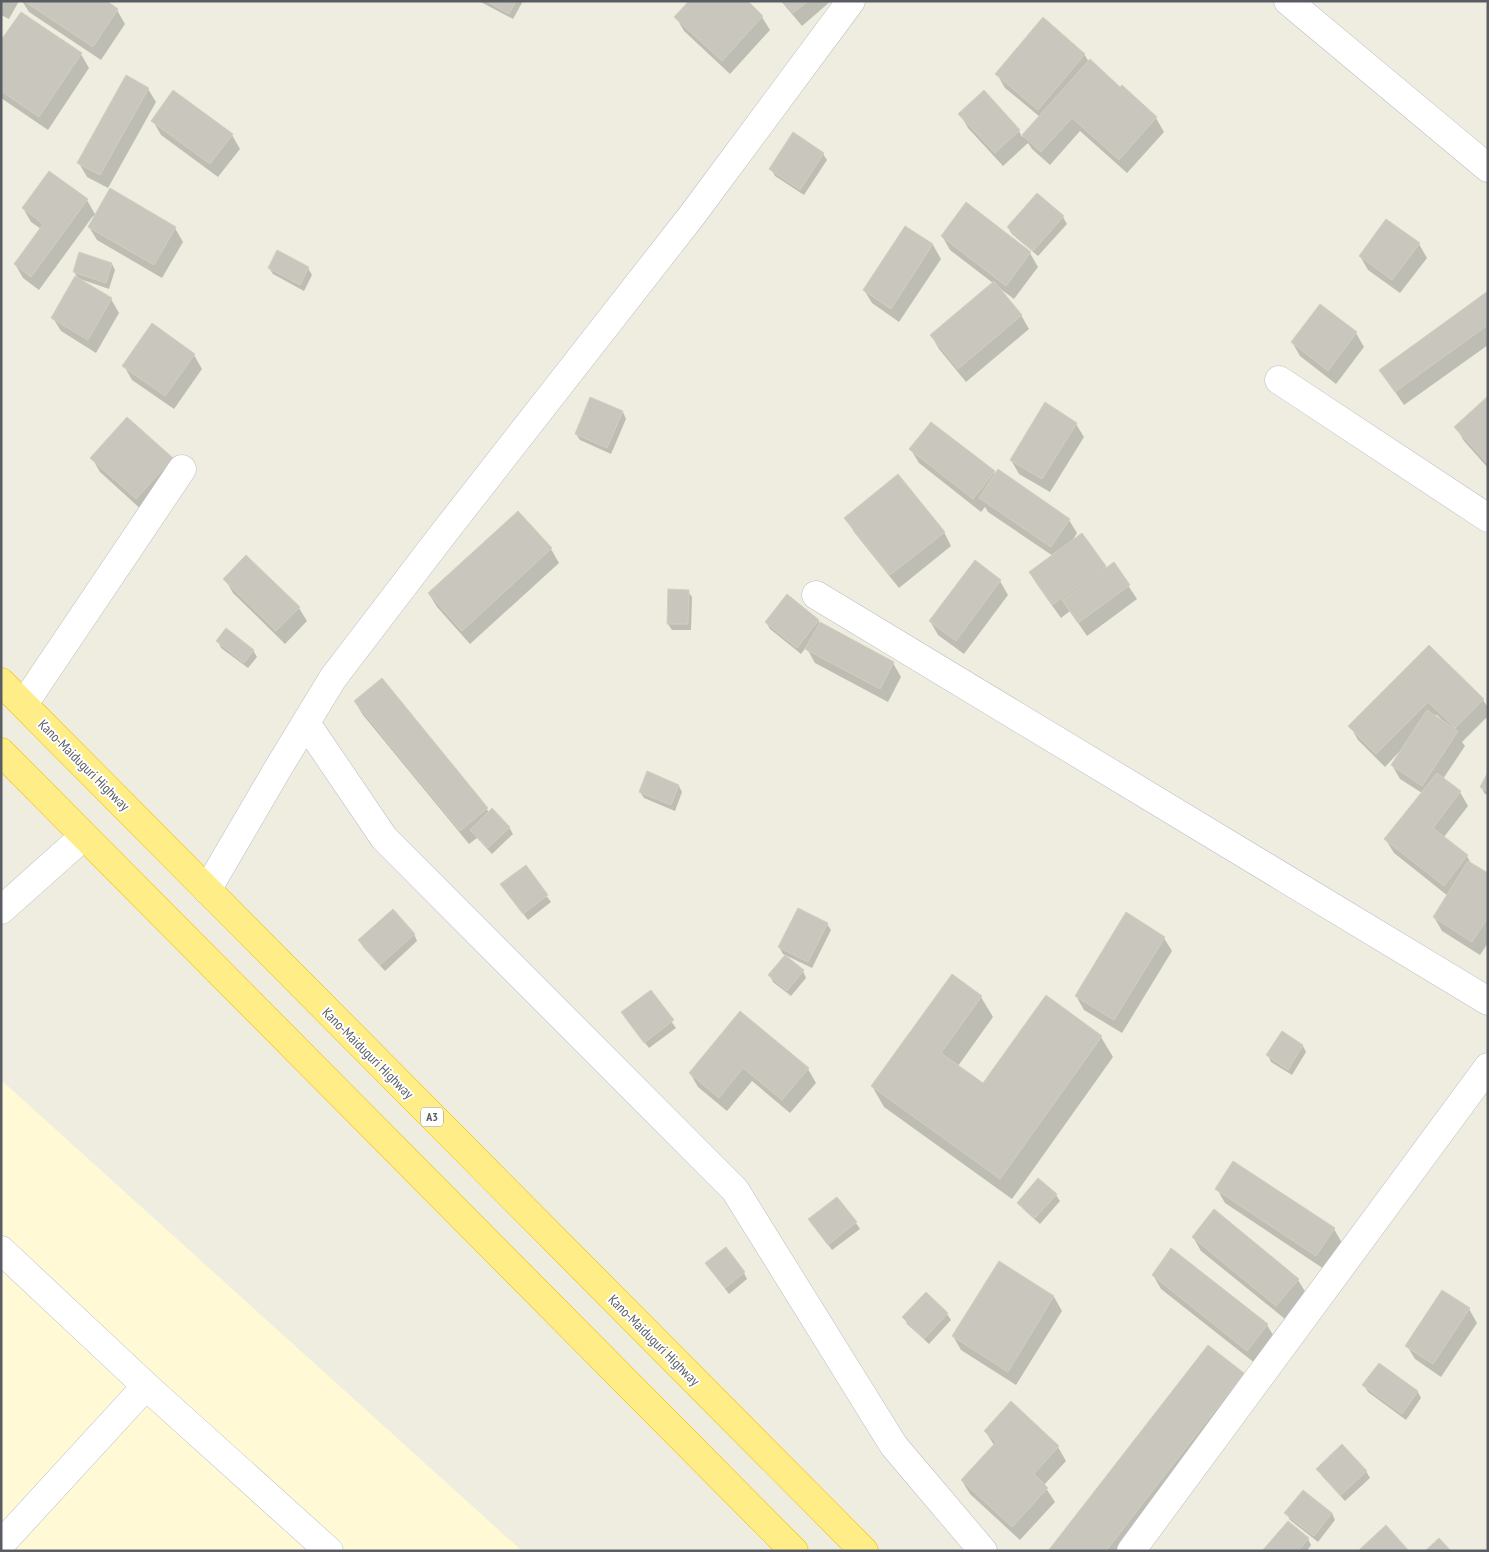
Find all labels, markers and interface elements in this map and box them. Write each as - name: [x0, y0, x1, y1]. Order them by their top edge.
- street label: Kano-Maiduguri Highway: [34, 715, 134, 815]
- street label: Kano-Maiduguri Highway: [318, 1003, 418, 1103]
- road number: A3: [421, 1108, 443, 1126]
- street label: Kano-Maiduguri Highway: [604, 1290, 704, 1390]

